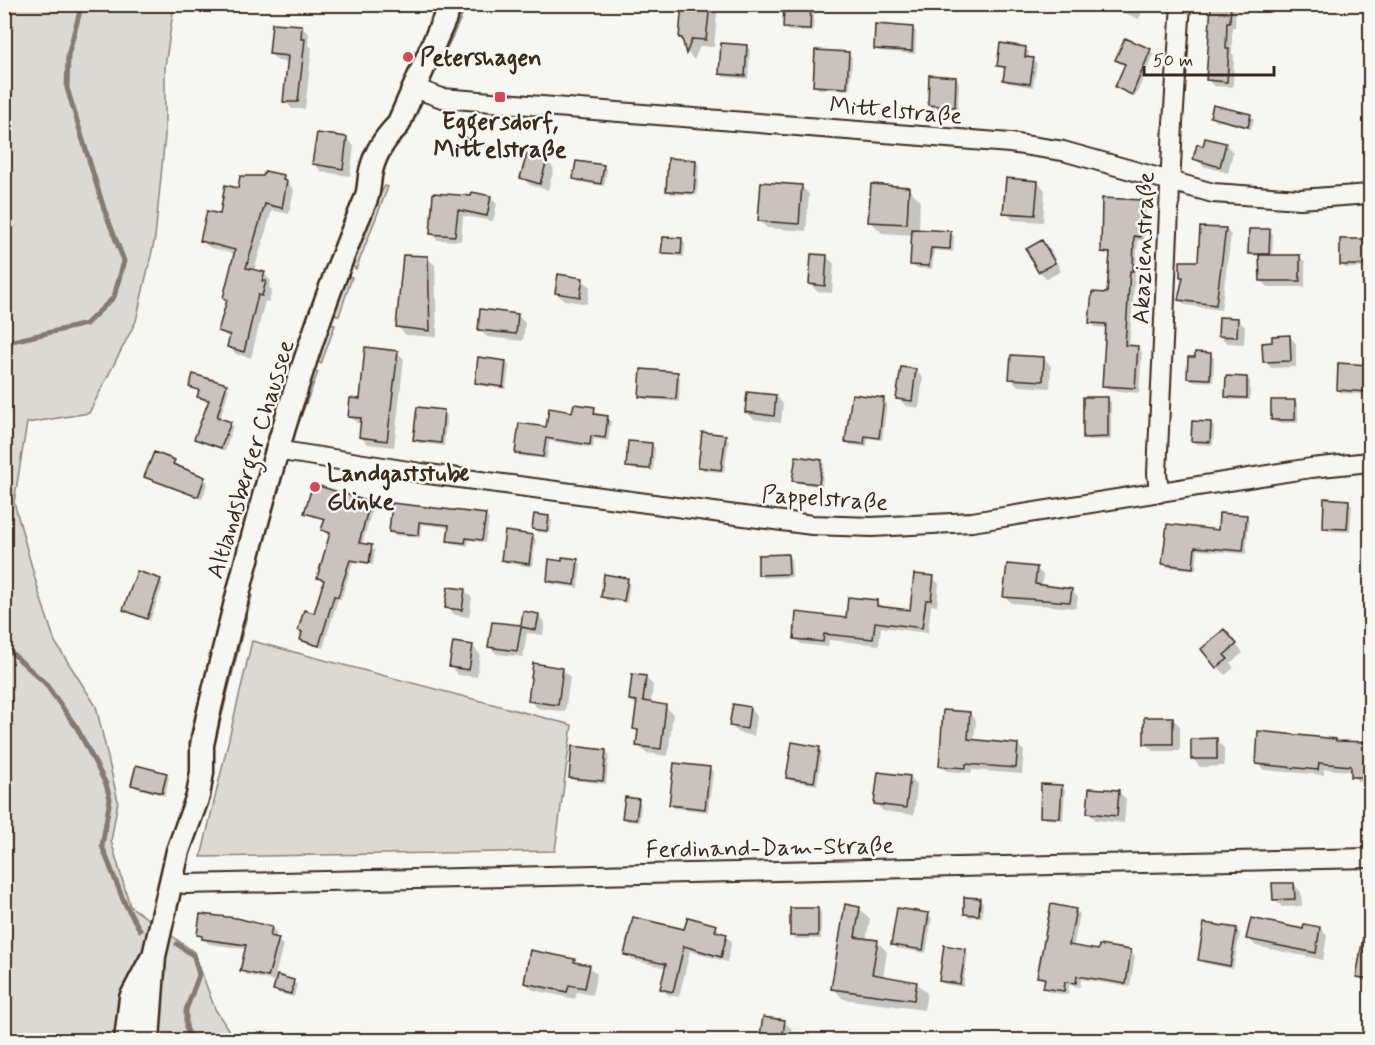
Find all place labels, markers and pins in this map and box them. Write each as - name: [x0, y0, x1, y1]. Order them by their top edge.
- place label: Petershagen: [420, 43, 542, 75]
- marker: Petershagen: [401, 50, 415, 64]
- marker: Eggersdorf, Mittelstraße: [493, 90, 507, 104]
- place label: Eggersdorf, Mittelstraße: [434, 107, 567, 166]
- place label: Landgaststube Glinke: [327, 459, 470, 518]
- marker: Landgaststube Glinke: [308, 480, 322, 494]

